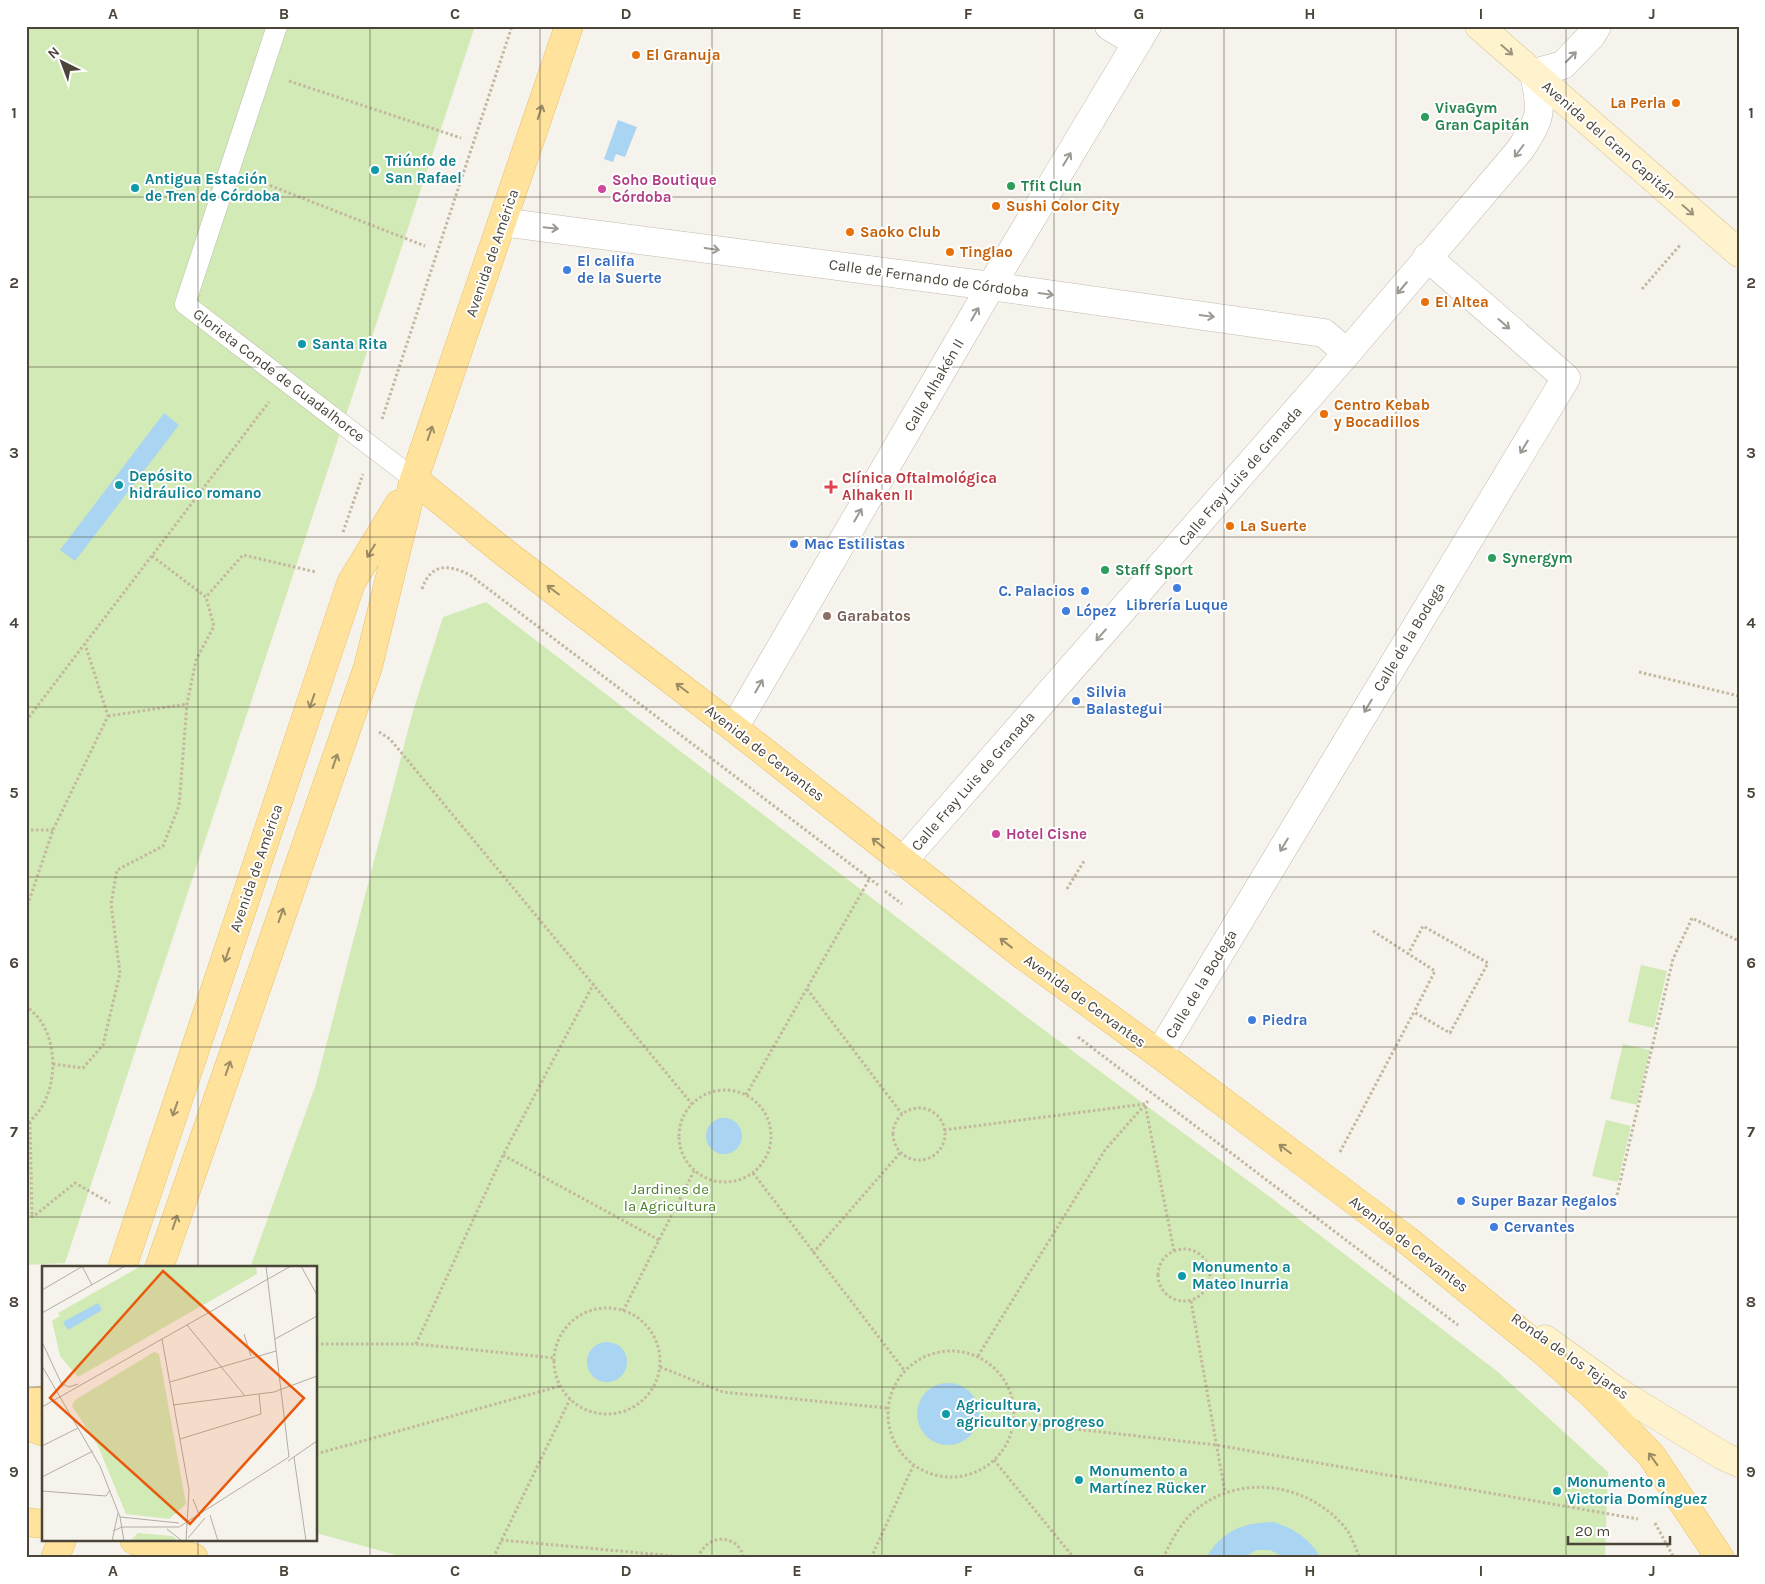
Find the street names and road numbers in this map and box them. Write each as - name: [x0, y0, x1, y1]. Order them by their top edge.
- street label: Avenida del Gran Capitán: [1538, 77, 1680, 203]
- street label: Avenida de América: [462, 187, 522, 319]
- street label: Calle de Fernando de Córdoba: [828, 255, 1030, 301]
- street label: Glorieta Conde de Guadalhorce: [190, 305, 368, 445]
- street label: Calle Alhakén II: [900, 335, 968, 435]
- street label: Calle Fray Luis de Granada: [1174, 402, 1306, 550]
- street label: Calle de la Bodega: [1369, 579, 1449, 695]
- street label: Avenida de Cervantes: [702, 701, 828, 805]
- street label: Calle Fray Luis de Granada: [907, 707, 1039, 855]
- street label: Avenida de América: [226, 802, 286, 934]
- street label: Calle de la Bodega: [1161, 926, 1241, 1042]
- street label: Avenida de Cervantes: [1021, 951, 1149, 1051]
- street label: Avenida de Cervantes: [1346, 1192, 1472, 1296]
- street label: Ronda de los Tejares: [1508, 1309, 1632, 1403]

